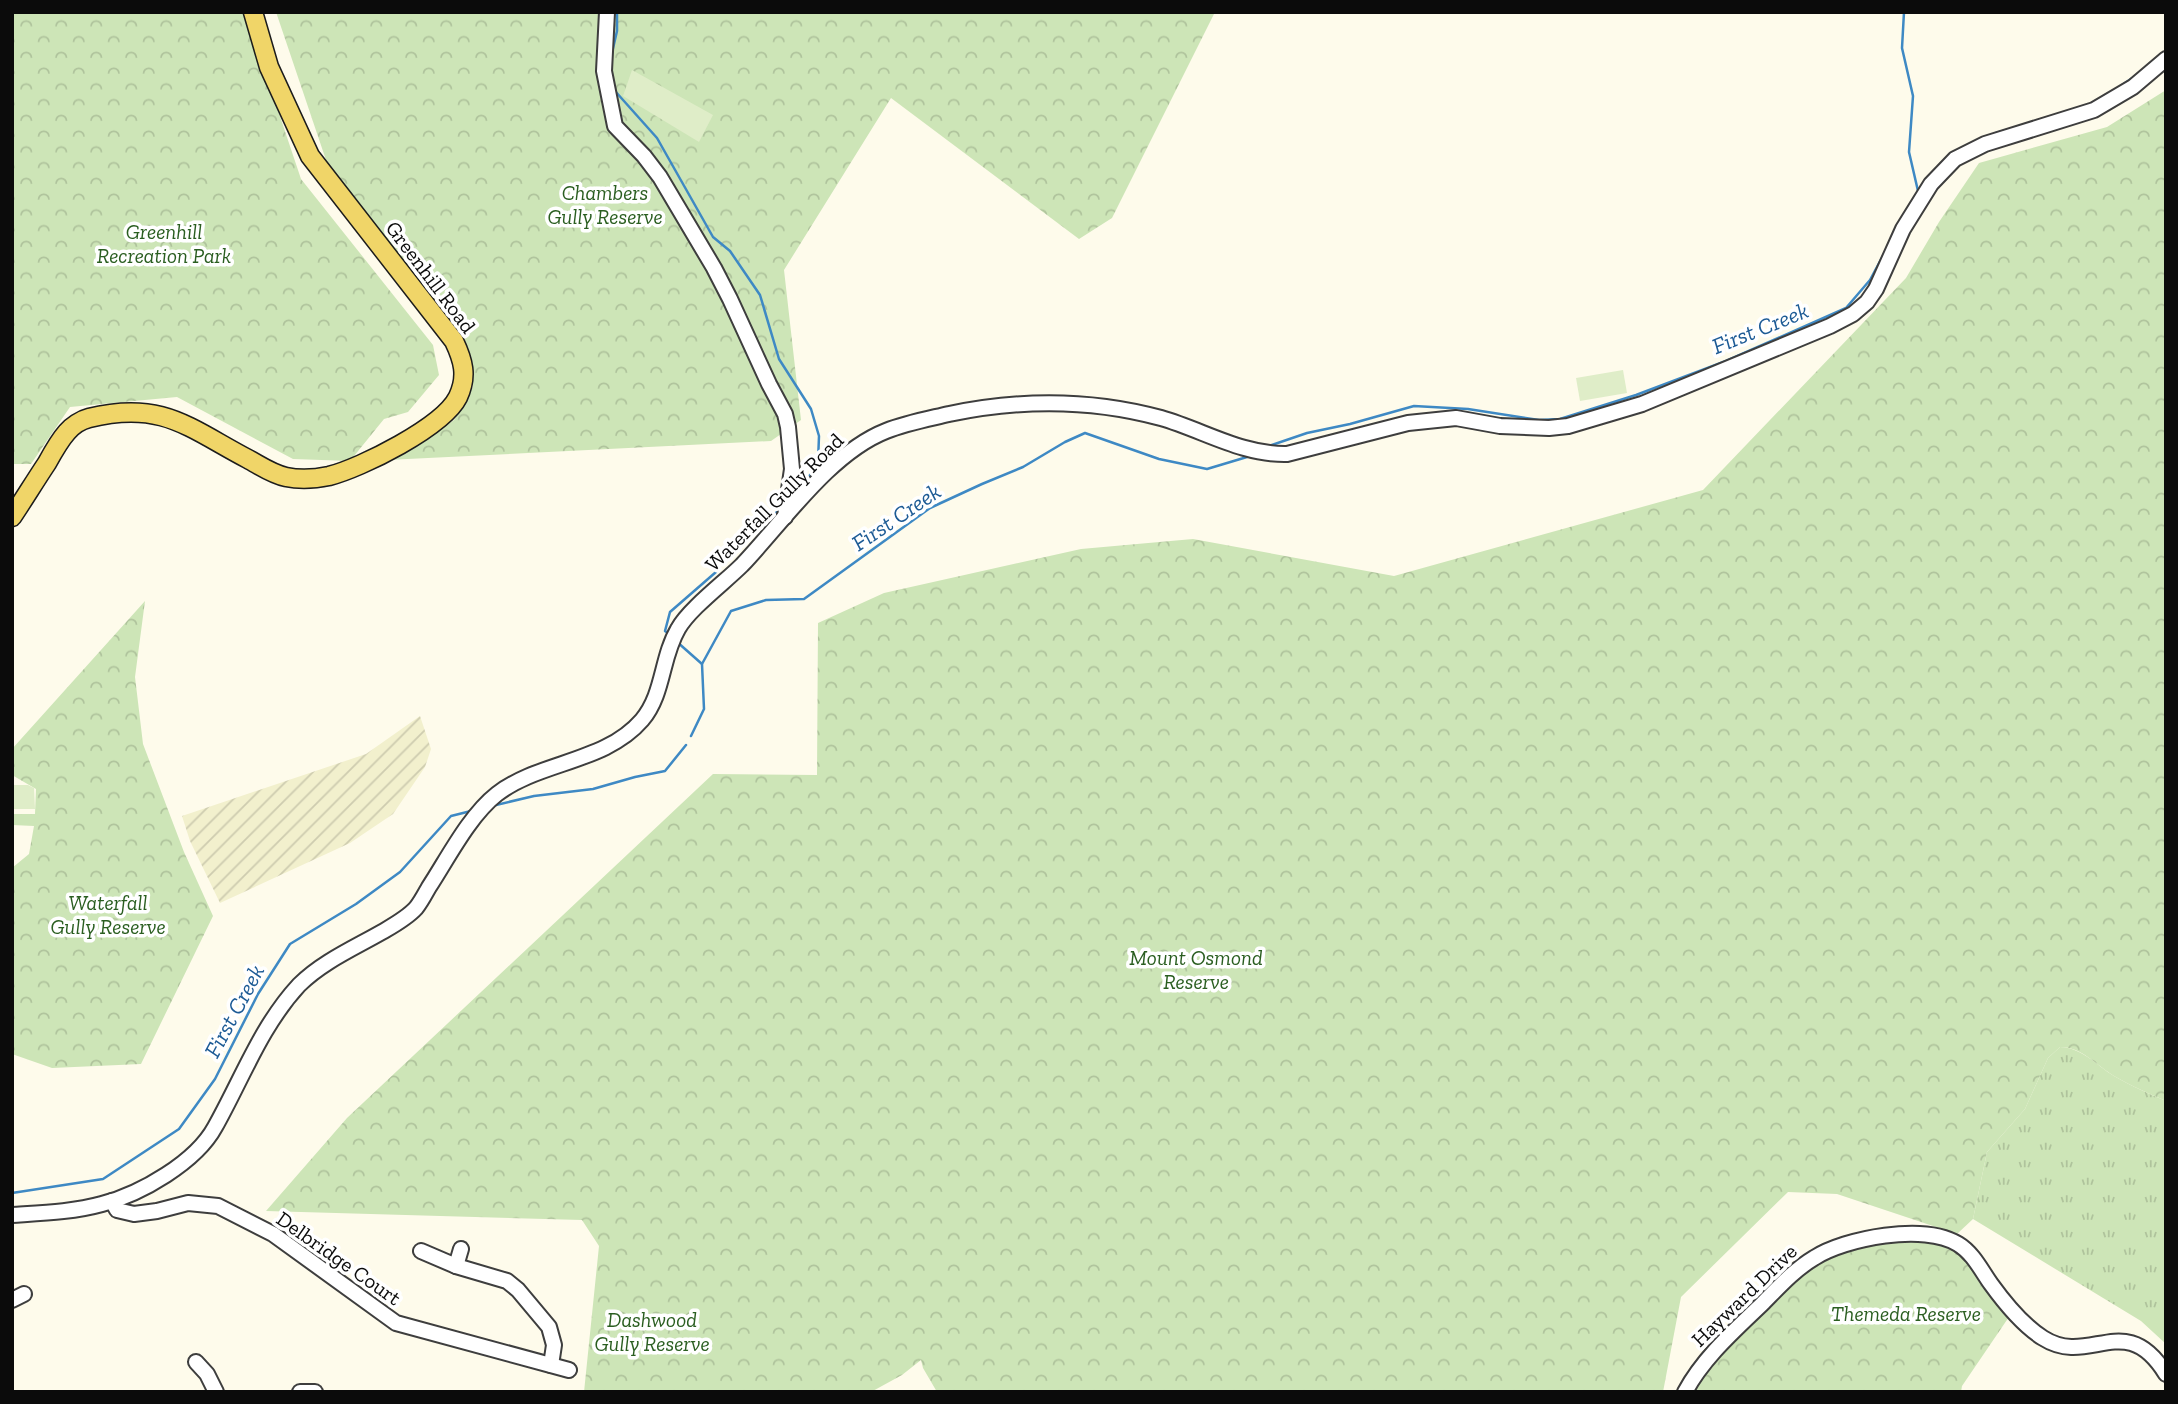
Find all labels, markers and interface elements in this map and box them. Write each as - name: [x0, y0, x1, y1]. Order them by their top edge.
- park label: Chambers Gully Reserve: [547, 180, 663, 229]
- street label: Greenhill Road: [381, 216, 482, 338]
- park label: Greenhill Recreation Park: [97, 219, 231, 268]
- water label: First Creek: [1708, 296, 1812, 360]
- street label: Waterfall Gully Road: [700, 427, 849, 576]
- water label: First Creek: [846, 477, 946, 557]
- park label: Waterfall Gully Reserve: [50, 890, 166, 939]
- park label: Mount Osmond Reserve: [1129, 945, 1263, 994]
- water label: First Creek: [198, 960, 270, 1062]
- street label: Delbridge Court: [272, 1206, 406, 1310]
- street label: Hayward Drive: [1686, 1238, 1802, 1352]
- park label: Themeda Reserve: [1831, 1301, 1981, 1326]
- park label: Dashwood Gully Reserve: [594, 1307, 710, 1356]

